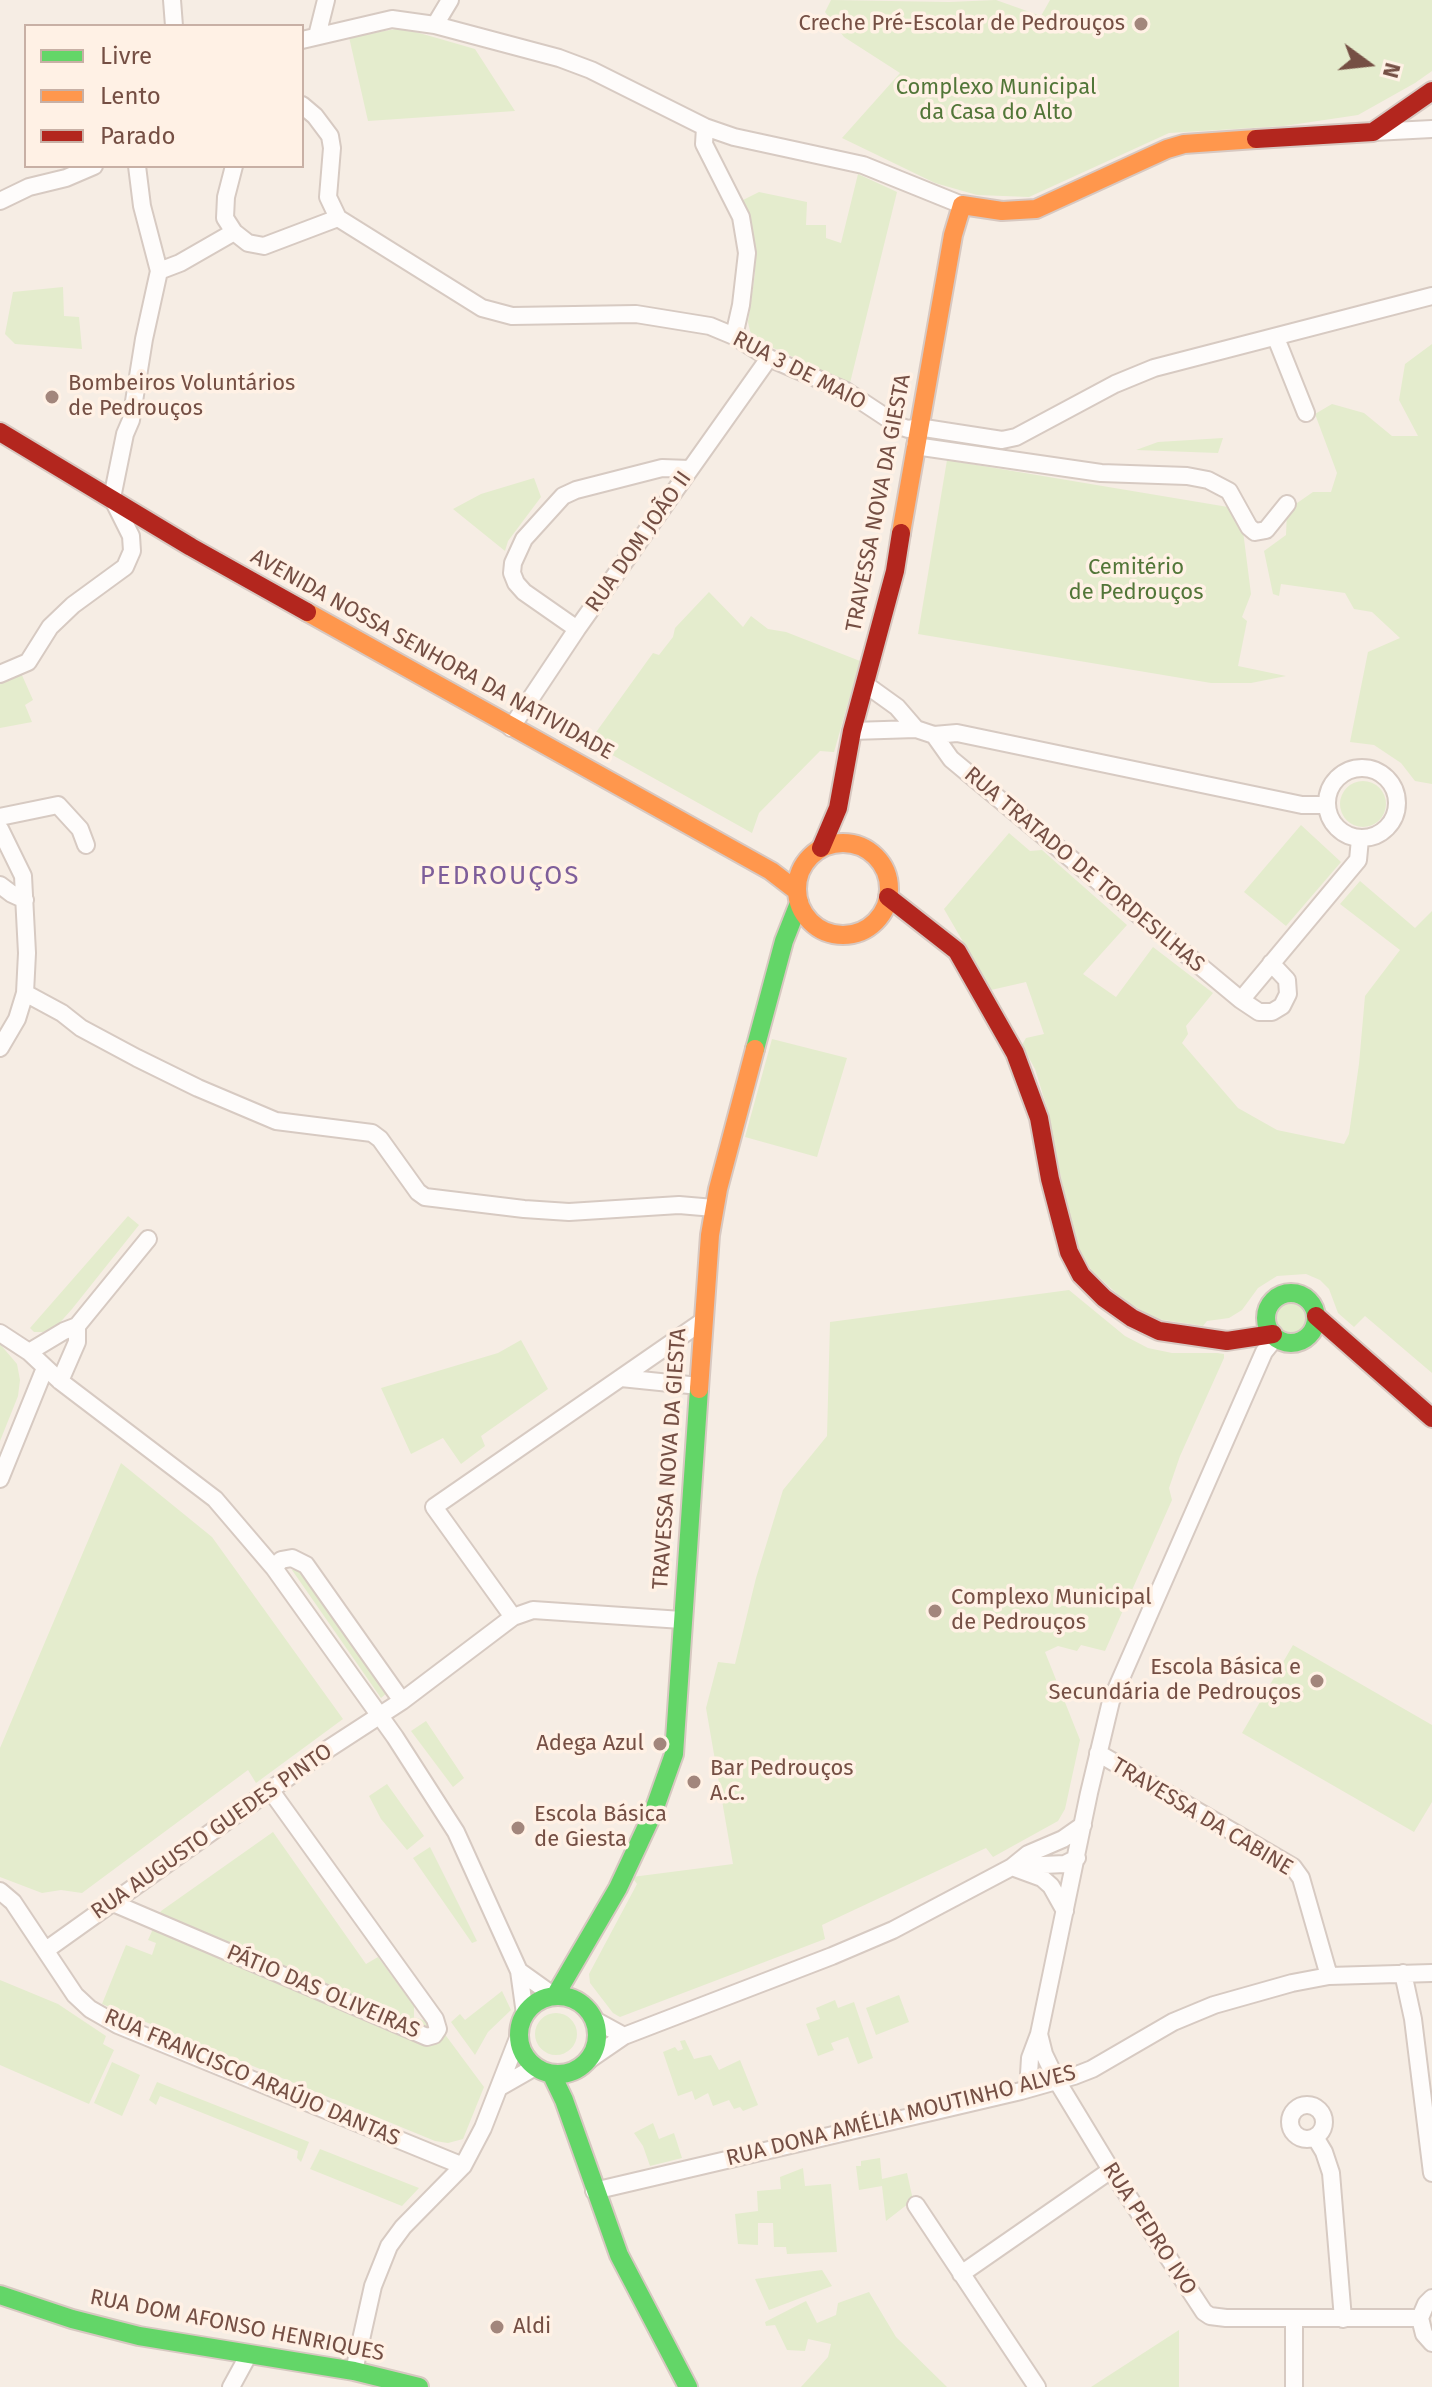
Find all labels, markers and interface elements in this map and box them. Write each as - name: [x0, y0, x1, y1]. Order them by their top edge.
- place label: Creche Pré-Escolar de Pedrouços: [799, 11, 1125, 37]
- marker: Creche Pré-Escolar de Pedrouços: [1132, 15, 1150, 33]
- legend: [24, 24, 304, 168]
- north arrow: [1328, 24, 1408, 104]
- text: Livre: [100, 42, 152, 70]
- text: N: [1377, 60, 1407, 81]
- park label: Complexo Municipal da Casa do Alto: [896, 75, 1096, 126]
- text: Lento: [100, 82, 161, 110]
- text: Parado: [100, 122, 176, 150]
- street label: RUA 3 DE MAIO: [728, 326, 870, 416]
- place label: Bombeiros Voluntários de Pedrouços: [68, 371, 295, 422]
- street label: TRAVESSA NOVA DA GIESTA: [841, 372, 917, 634]
- marker: Bombeiros Voluntários de Pedrouços: [43, 388, 61, 406]
- street label: RUA DOM JOÃO II: [581, 466, 697, 618]
- street label: AVENIDA NOSSA SENHORA DA NATIVIDADE: [246, 544, 618, 766]
- park label: Cemitério de Pedrouços: [1069, 555, 1203, 606]
- street label: RUA TRATADO DE TORDESILHAS: [958, 762, 1210, 978]
- district label: PEDROUÇOS: [420, 861, 580, 893]
- street label: TRAVESSA NOVA DA GIESTA: [648, 1327, 692, 1591]
- place label: Complexo Municipal de Pedrouços: [951, 1585, 1152, 1636]
- marker: Complexo Municipal de Pedrouços: [926, 1602, 944, 1620]
- place label: Escola Básica e Secundária de Pedrouços: [1048, 1655, 1301, 1706]
- marker: Escola Básica e Secundária de Pedrouços: [1308, 1672, 1326, 1690]
- place label: Adega Azul: [536, 1731, 644, 1757]
- marker: Adega Azul: [651, 1735, 669, 1753]
- street label: RUA AUGUSTO GUEDES PINTO: [86, 1739, 338, 1925]
- street label: TRAVESSA DA CABINE: [1107, 1752, 1297, 1882]
- place label: Bar Pedrouços A.C.: [710, 1756, 854, 1808]
- marker: Bar Pedrouços A.C.: [685, 1773, 703, 1791]
- place label: Escola Básica de Giesta: [534, 1802, 667, 1854]
- marker: Escola Básica de Giesta: [509, 1819, 527, 1837]
- street label: PÁTIO DAS OLIVEIRAS: [222, 1939, 424, 2045]
- street label: RUA FRANCISCO ARAÚJO DANTAS: [100, 2004, 404, 2152]
- street label: RUA DONA AMÉLIA MOUTINHO ALVES: [723, 2060, 1079, 2172]
- street label: RUA PEDRO IVO: [1096, 2158, 1202, 2300]
- street label: RUA DOM AFONSO HENRIQUES: [88, 2284, 386, 2368]
- place label: Aldi: [513, 2314, 551, 2340]
- marker: Aldi: [488, 2318, 506, 2336]

